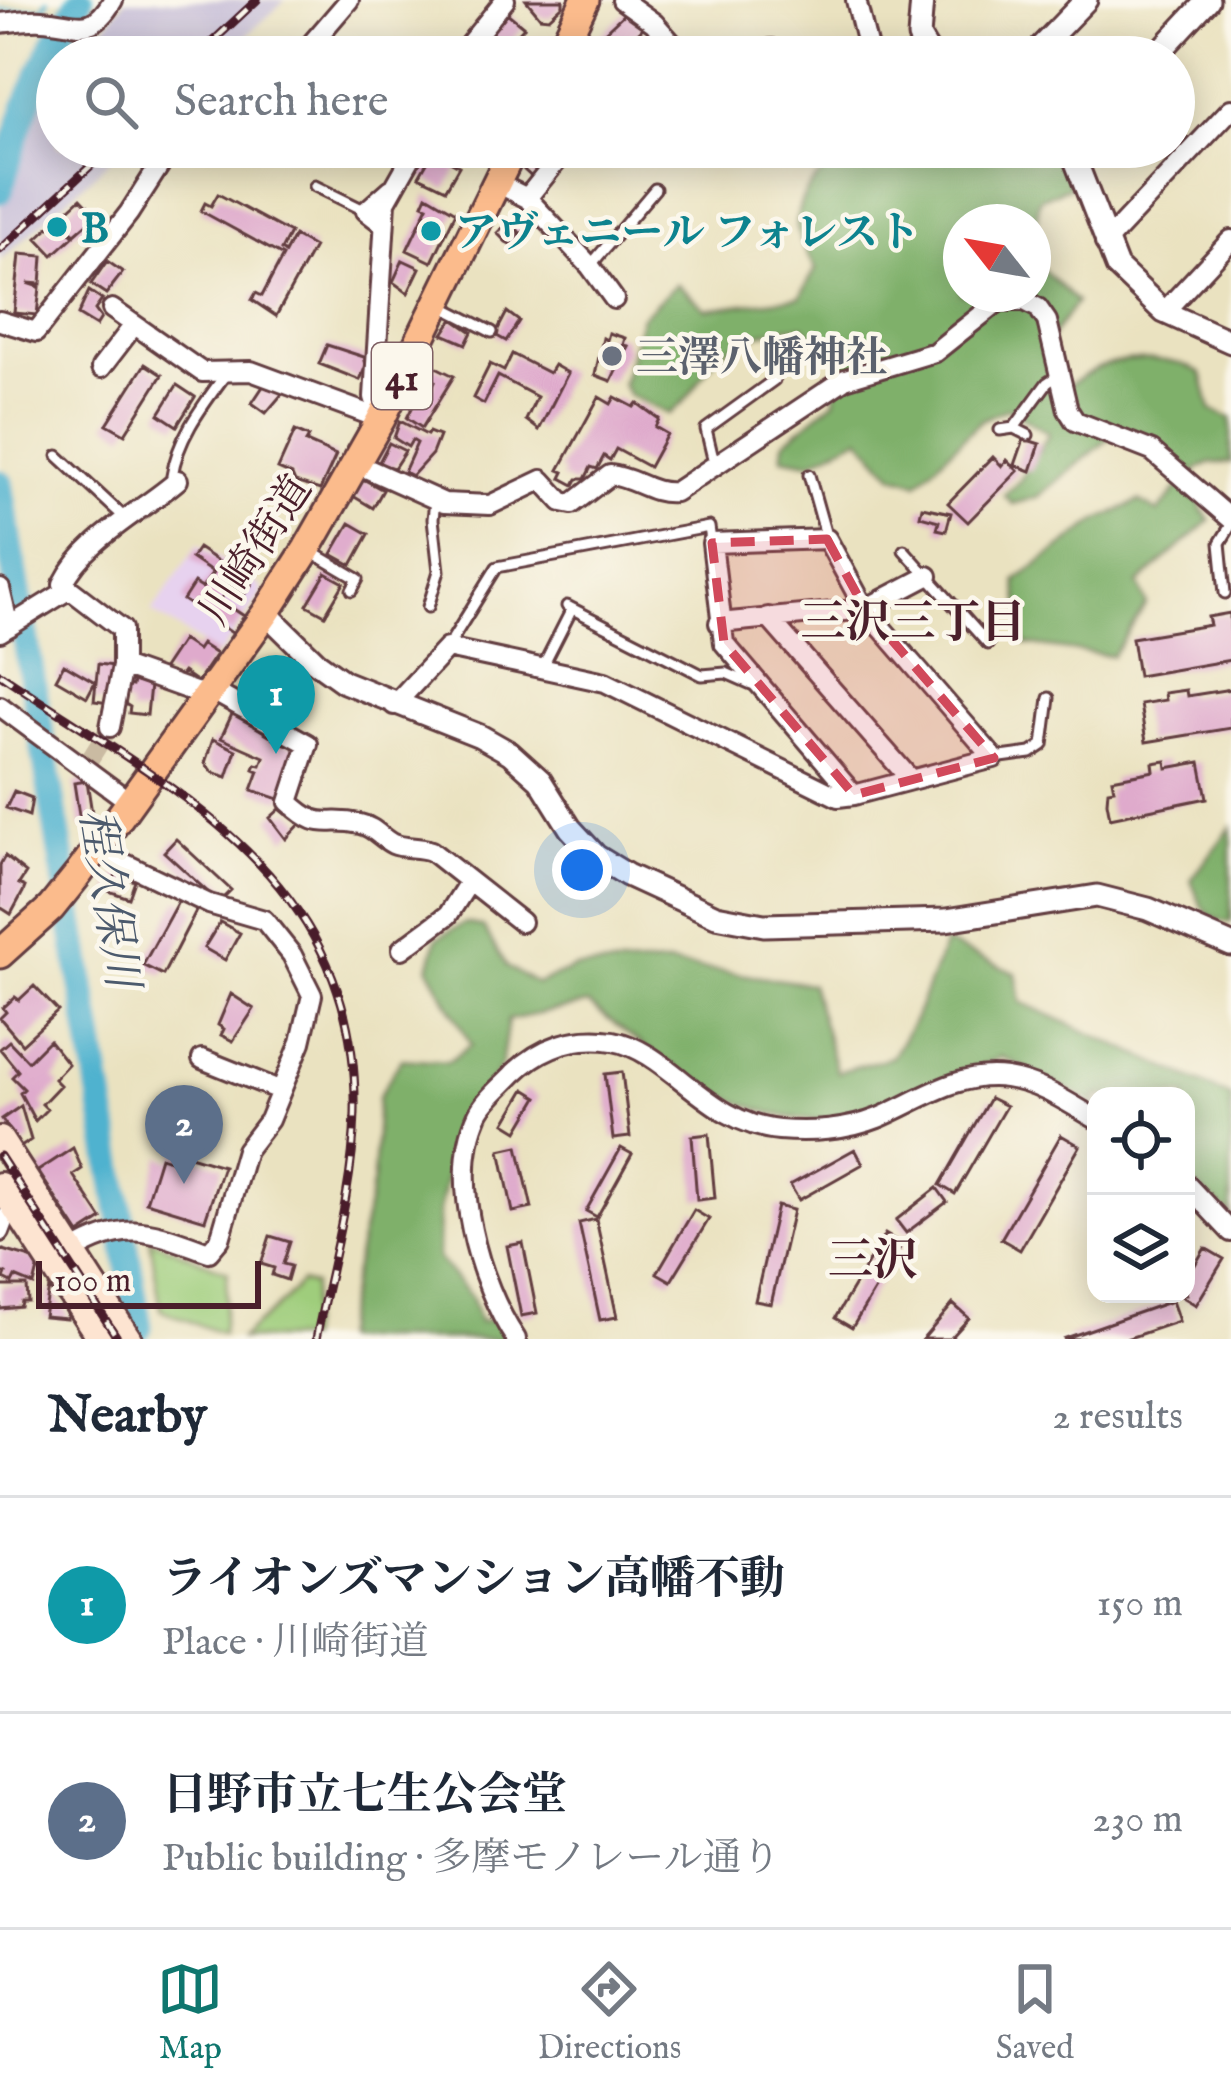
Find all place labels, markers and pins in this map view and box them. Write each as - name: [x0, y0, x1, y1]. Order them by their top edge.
- place label: B: [81, 204, 109, 257]
- place label: アヴェニール フォレスト: [455, 208, 920, 261]
- marker: B: [44, 214, 70, 240]
- marker: アヴェニール フォレスト: [418, 218, 444, 244]
- place label: 三澤八幡神社: [636, 333, 888, 386]
- marker: 三澤八幡神社: [599, 343, 625, 369]
- pin: 1: [237, 655, 315, 754]
- pin: 2: [145, 1085, 223, 1184]

